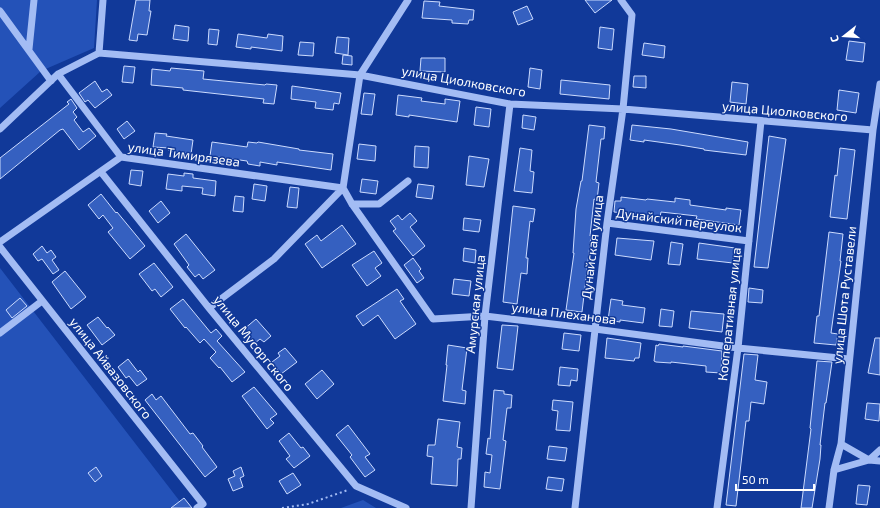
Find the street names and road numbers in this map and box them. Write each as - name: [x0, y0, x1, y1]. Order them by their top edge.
- street label: улица Циолковского: [401, 62, 527, 100]
- street label: улица Циолковского: [722, 98, 848, 124]
- street label: улица Тимирязева: [127, 138, 241, 170]
- street label: Дунайская улица: [578, 194, 606, 300]
- street label: Дунайский переулок: [615, 204, 743, 236]
- street label: улица Шота Руставели: [829, 225, 859, 365]
- street label: Кооперативная улица: [714, 247, 744, 381]
- street label: Амурская улица: [462, 254, 488, 354]
- street label: улица Мусоргского: [210, 292, 298, 394]
- street label: улица Плеханова: [511, 299, 617, 327]
- street label: улица Айвазовского: [66, 314, 156, 422]

